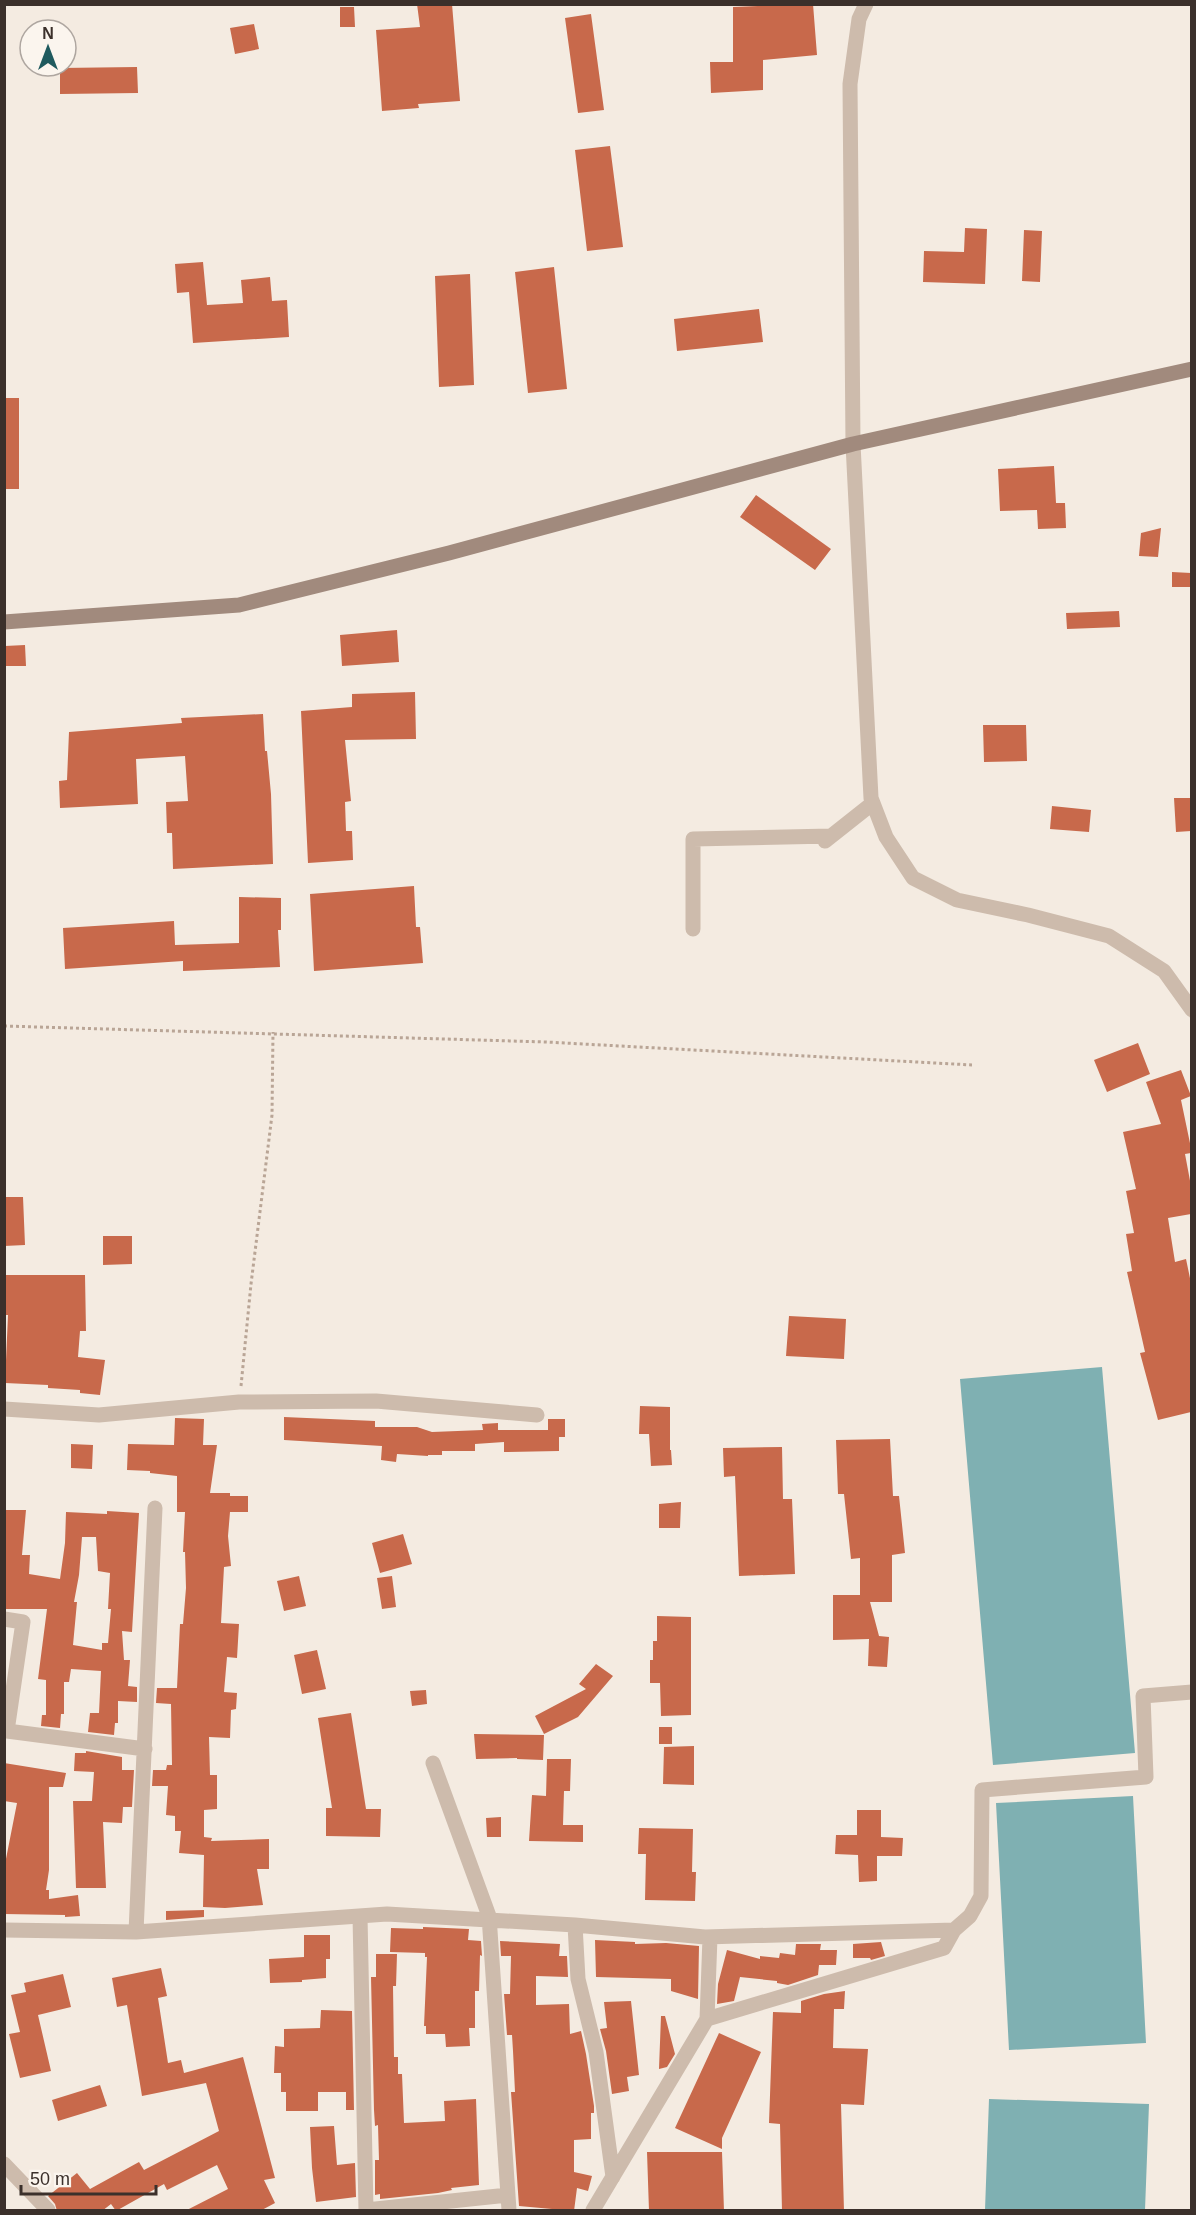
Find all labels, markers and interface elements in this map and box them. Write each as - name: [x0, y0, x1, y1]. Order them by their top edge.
- north arrow: [18, 18, 78, 78]
- text: N: [42, 25, 54, 42]
- scale bar: [21, 2158, 156, 2196]
- text: 50 m: [30, 2169, 70, 2189]

